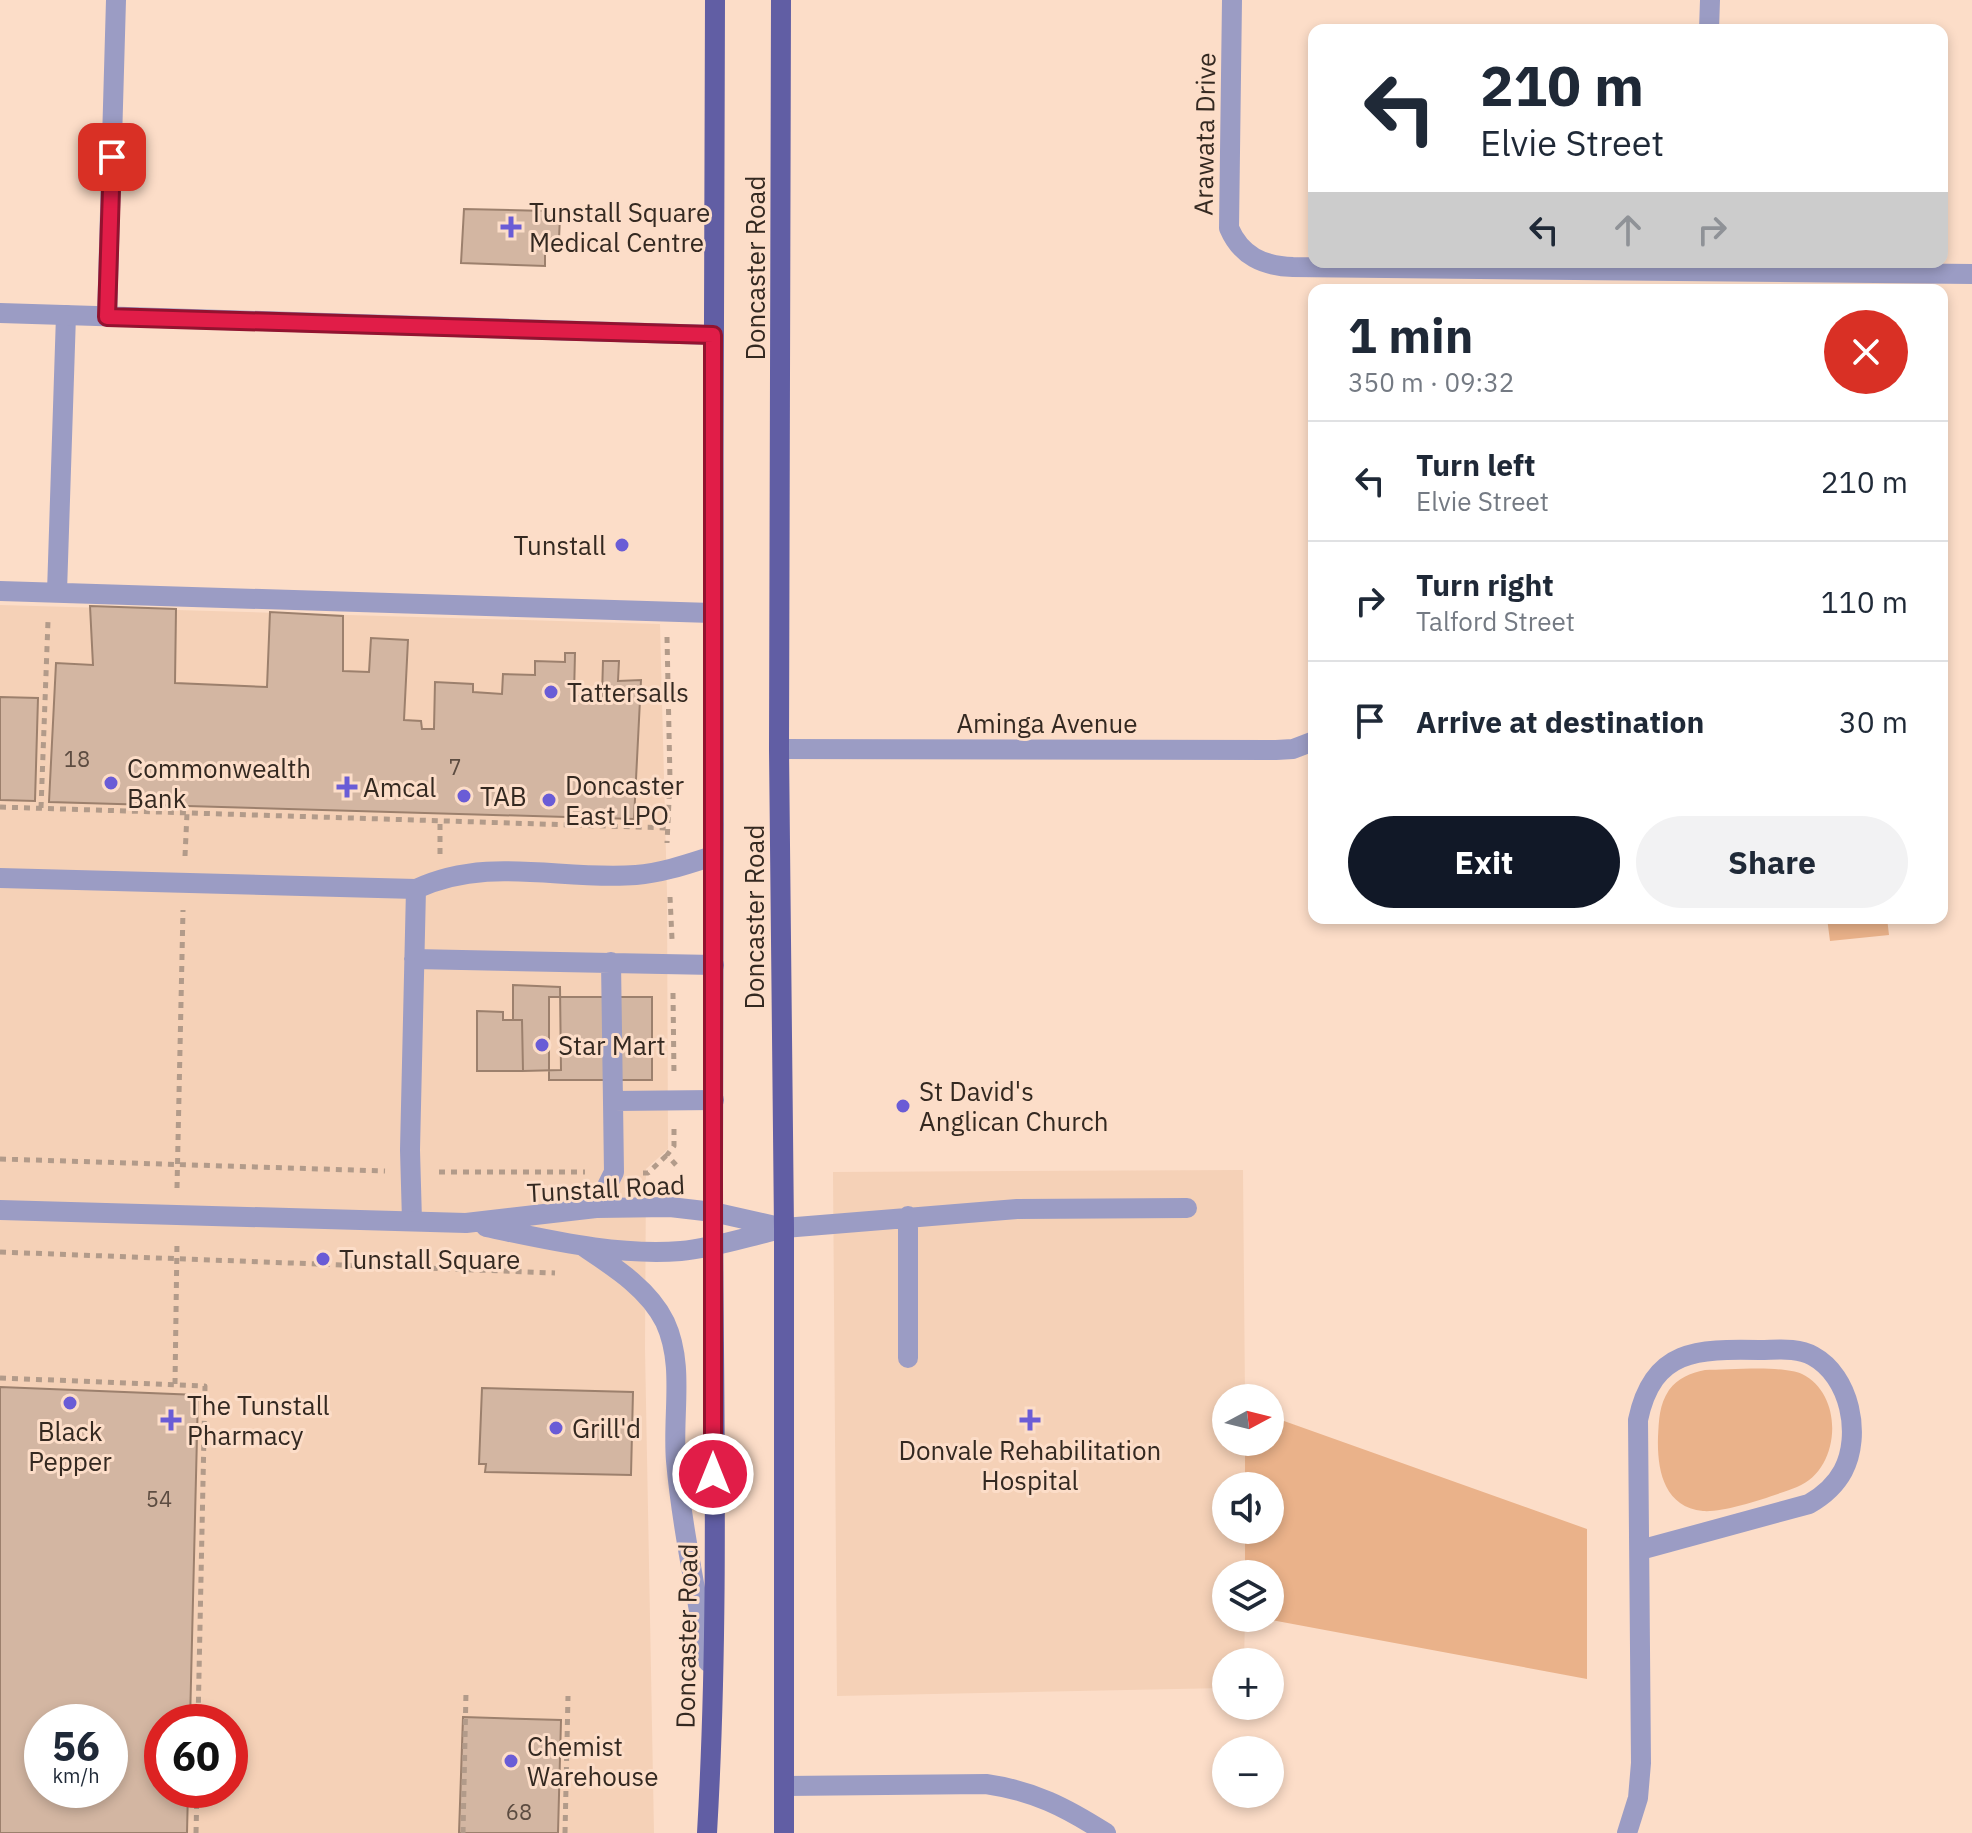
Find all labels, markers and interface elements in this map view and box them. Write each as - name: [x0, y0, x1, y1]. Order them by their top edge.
- text: 210 m: [1480, 49, 1644, 121]
- street label: Arawata Drive: [1186, 52, 1222, 216]
- icon: left: [1348, 56, 1452, 160]
- text: Elvie Street: [1480, 119, 1664, 166]
- pin: [78, 123, 146, 191]
- icon: arrive: [90, 135, 134, 179]
- street label: Doncaster Road: [738, 176, 772, 360]
- place label: Tunstall Square Medical Centre: [529, 195, 710, 259]
- icon: left: [1522, 208, 1566, 252]
- icon: ahead: [1606, 208, 1650, 252]
- icon: right: [1690, 208, 1734, 252]
- marker: Tunstall Square Medical Centre: [500, 216, 522, 238]
- text: 1 min: [1348, 304, 1473, 366]
- button: close: [1824, 310, 1908, 394]
- text: 350 m · 09:32: [1348, 365, 1514, 399]
- text: Turn left: [1416, 445, 1535, 484]
- icon: left: [1348, 459, 1392, 503]
- text: 210 m: [1821, 462, 1908, 501]
- text: Elvie Street: [1416, 484, 1549, 518]
- place label: Tunstall: [513, 528, 606, 562]
- marker: Tunstall: [613, 536, 631, 554]
- text: Turn right: [1416, 565, 1554, 604]
- icon: right: [1348, 579, 1392, 623]
- text: 110 m: [1821, 582, 1908, 621]
- text: Talford Street: [1416, 604, 1575, 638]
- place label: Tattersalls: [567, 675, 689, 709]
- marker: Tattersalls: [542, 683, 560, 701]
- icon: arrive: [1348, 699, 1392, 743]
- text: Arrive at destination: [1416, 702, 1704, 741]
- text: 30 m: [1839, 702, 1908, 741]
- street label: Aminga Avenue: [956, 706, 1138, 740]
- house number: 18: [64, 744, 90, 773]
- place label: Commonwealth Bank: [127, 751, 311, 815]
- house number: 7: [448, 752, 462, 781]
- place label: Doncaster East LPO: [565, 768, 685, 832]
- place label: Amcal: [363, 770, 436, 804]
- marker: Commonwealth Bank: [102, 774, 120, 792]
- marker: Amcal: [338, 778, 356, 796]
- place label: TAB: [480, 779, 527, 813]
- marker: TAB: [455, 787, 473, 805]
- marker: Doncaster East LPO: [540, 791, 558, 809]
- button: Exit: [1348, 816, 1620, 908]
- button: Share: [1636, 816, 1908, 908]
- street label: Doncaster Road: [737, 825, 771, 1009]
- place label: Star Mart: [558, 1028, 666, 1062]
- marker: Star Mart: [533, 1036, 551, 1054]
- place label: St David's Anglican Church: [919, 1074, 1109, 1138]
- marker: St David's Anglican Church: [894, 1097, 912, 1115]
- street label: Tunstall Road: [526, 1167, 686, 1209]
- place label: Tunstall Square: [339, 1242, 520, 1276]
- marker: Tunstall Square: [314, 1250, 332, 1268]
- north arrow: [1212, 1384, 1284, 1456]
- map controls: [1212, 1384, 1284, 1808]
- place label: The Tunstall Pharmacy: [187, 1388, 330, 1452]
- marker: Black Pepper: [61, 1394, 79, 1412]
- marker: Donvale Rehabilitation Hospital: [1019, 1409, 1041, 1431]
- marker: The Tunstall Pharmacy: [162, 1411, 180, 1429]
- place label: Grill'd: [572, 1411, 641, 1445]
- place label: Black Pepper: [28, 1414, 112, 1478]
- marker: Grill'd: [547, 1419, 565, 1437]
- position arrow: [671, 1432, 755, 1516]
- place label: Donvale Rehabilitation Hospital: [899, 1433, 1161, 1497]
- button: sound: [1212, 1472, 1284, 1544]
- house number: 54: [146, 1484, 172, 1513]
- street label: Doncaster Road: [667, 1543, 705, 1729]
- button: layers: [1212, 1560, 1284, 1632]
- button: +: [1212, 1648, 1284, 1720]
- speed limit sign: 60: [144, 1704, 248, 1808]
- text: 56: [52, 1720, 100, 1772]
- place label: Chemist Warehouse: [527, 1729, 659, 1793]
- button: −: [1212, 1736, 1284, 1808]
- marker: Chemist Warehouse: [502, 1752, 520, 1770]
- text: km/h: [52, 1762, 100, 1789]
- house number: 68: [506, 1797, 532, 1826]

